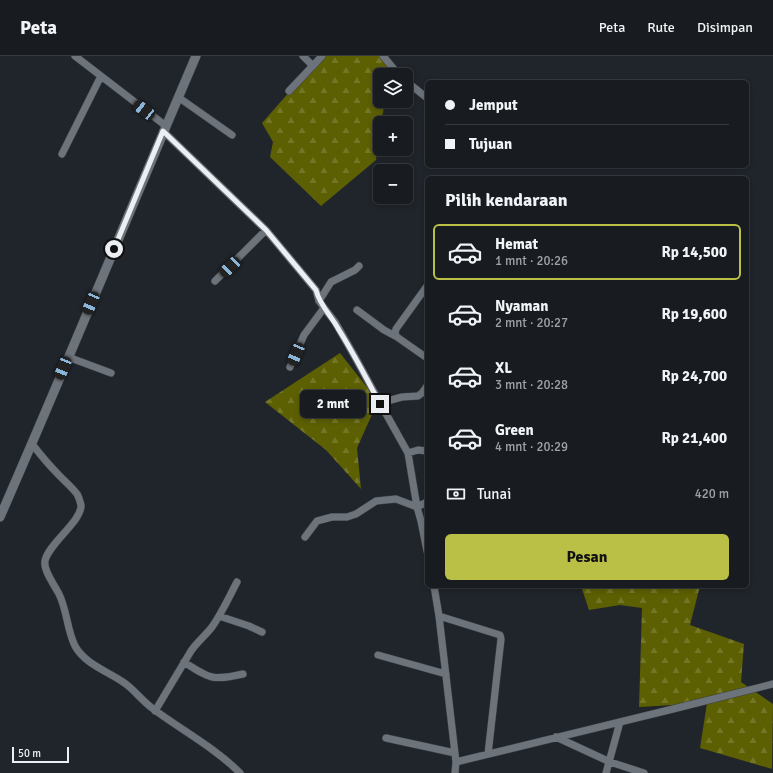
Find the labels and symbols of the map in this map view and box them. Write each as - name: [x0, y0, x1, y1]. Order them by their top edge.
- car: [131, 98, 157, 122]
- route start: [105, 240, 123, 258]
- car: [217, 254, 243, 280]
- car: [81, 290, 101, 316]
- car: [286, 341, 306, 367]
- car: [53, 355, 73, 381]
- callout: 2 mnt: [300, 390, 366, 418]
- route end: [371, 395, 389, 413]
- scale bar: [12, 745, 69, 764]

